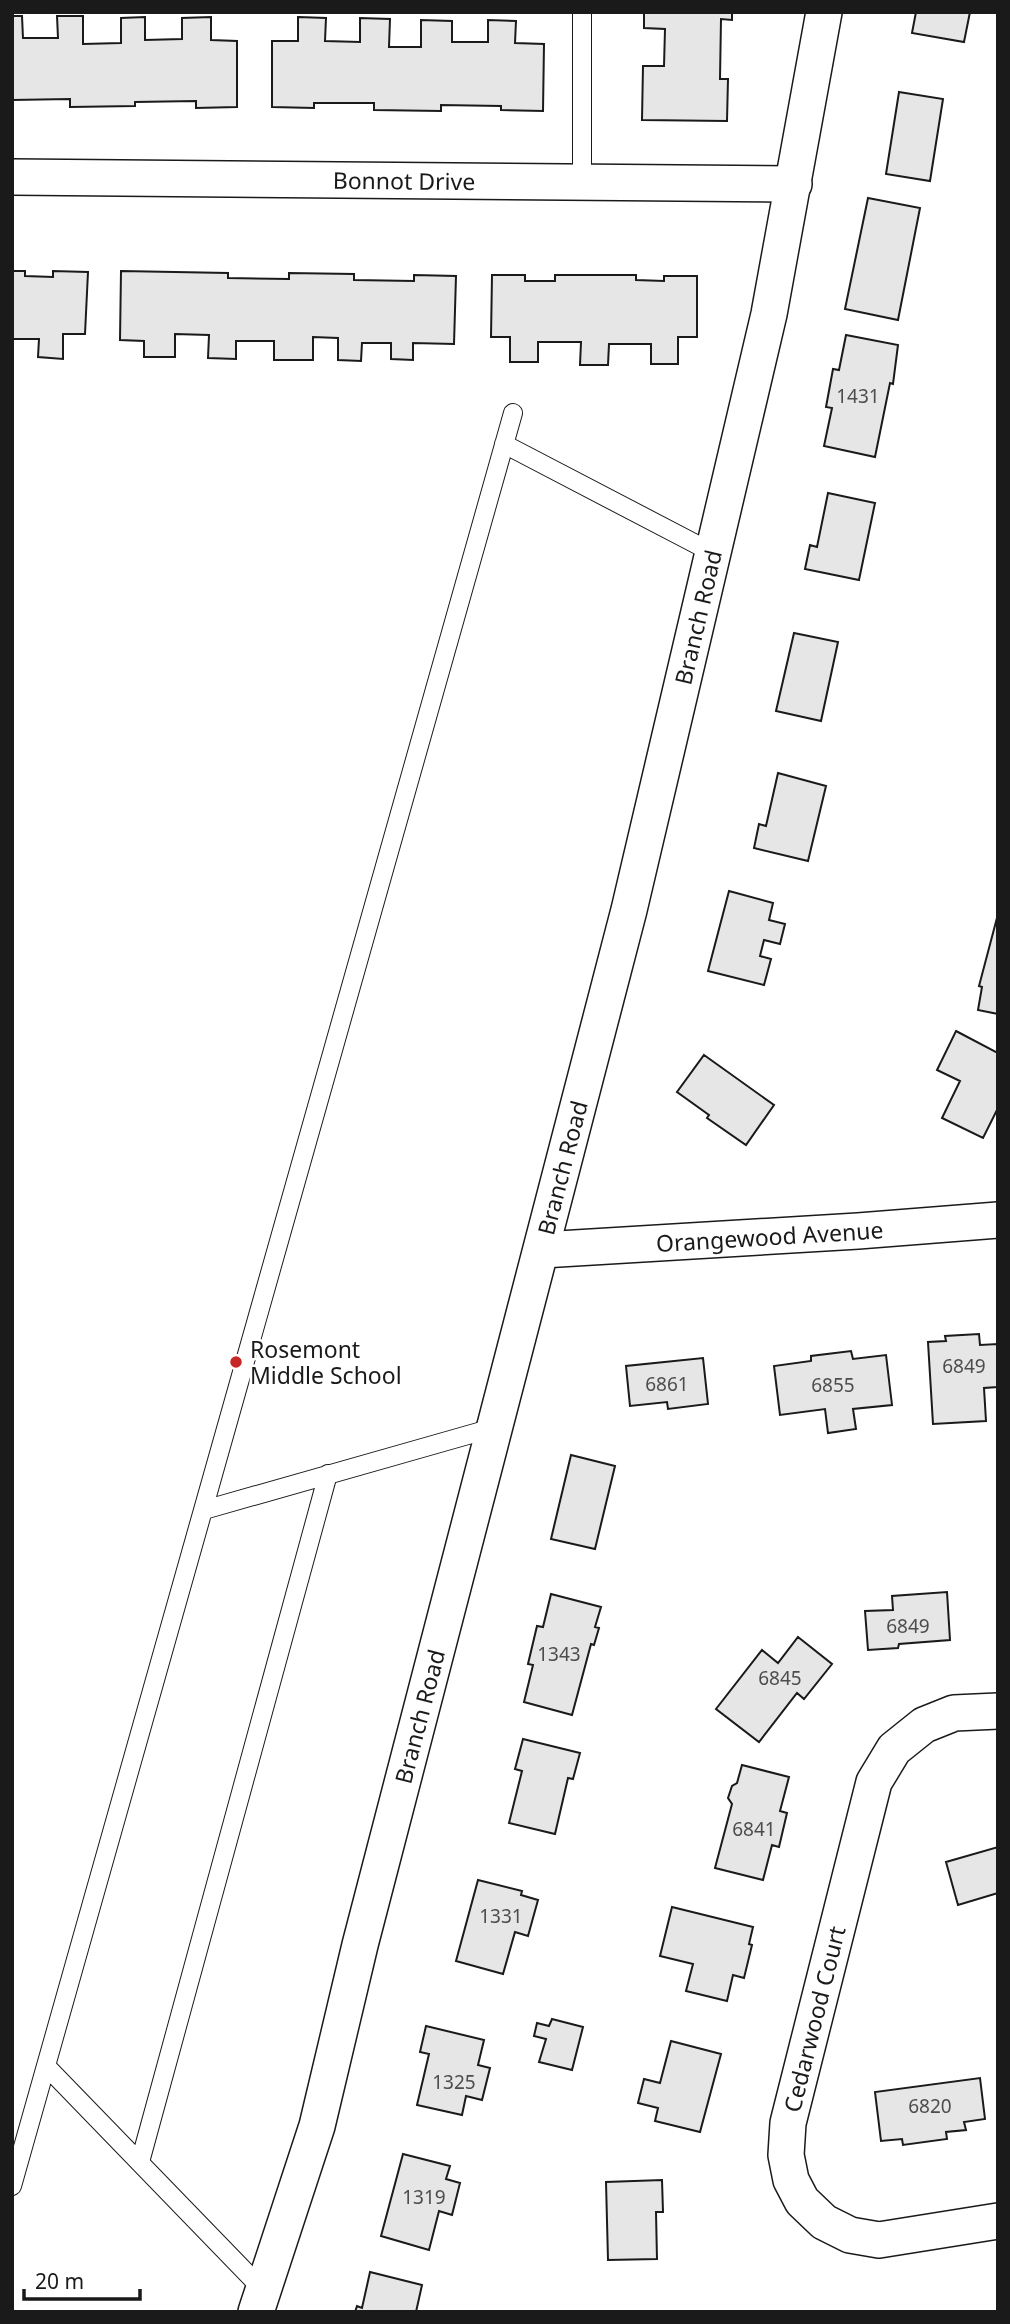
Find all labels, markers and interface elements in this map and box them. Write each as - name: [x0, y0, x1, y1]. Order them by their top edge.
- street label: Bonnot Drive: [333, 164, 475, 197]
- house number: 1431: [836, 383, 880, 409]
- street label: Branch Road: [666, 546, 729, 688]
- street label: Branch Road: [529, 1097, 595, 1238]
- street label: Orangewood Avenue: [655, 1213, 884, 1259]
- place label: Rosemont Middle School: [250, 1333, 402, 1391]
- house number: 6849: [942, 1353, 986, 1379]
- marker: Rosemont Middle School: [228, 1354, 244, 1370]
- house number: 6861: [645, 1371, 689, 1397]
- house number: 6855: [811, 1372, 855, 1398]
- house number: 6849: [886, 1613, 930, 1639]
- house number: 1343: [537, 1641, 581, 1667]
- street label: Branch Road: [387, 1646, 452, 1787]
- house number: 6845: [758, 1665, 802, 1691]
- house number: 6841: [732, 1816, 776, 1842]
- house number: 1331: [479, 1903, 523, 1929]
- street label: Cedarwood Court: [775, 1923, 853, 2115]
- house number: 1325: [432, 2069, 476, 2095]
- house number: 6820: [908, 2093, 952, 2119]
- house number: 1319: [402, 2184, 446, 2210]
- scale bar: [24, 2258, 140, 2302]
- text: 20 m: [35, 2267, 84, 2295]

